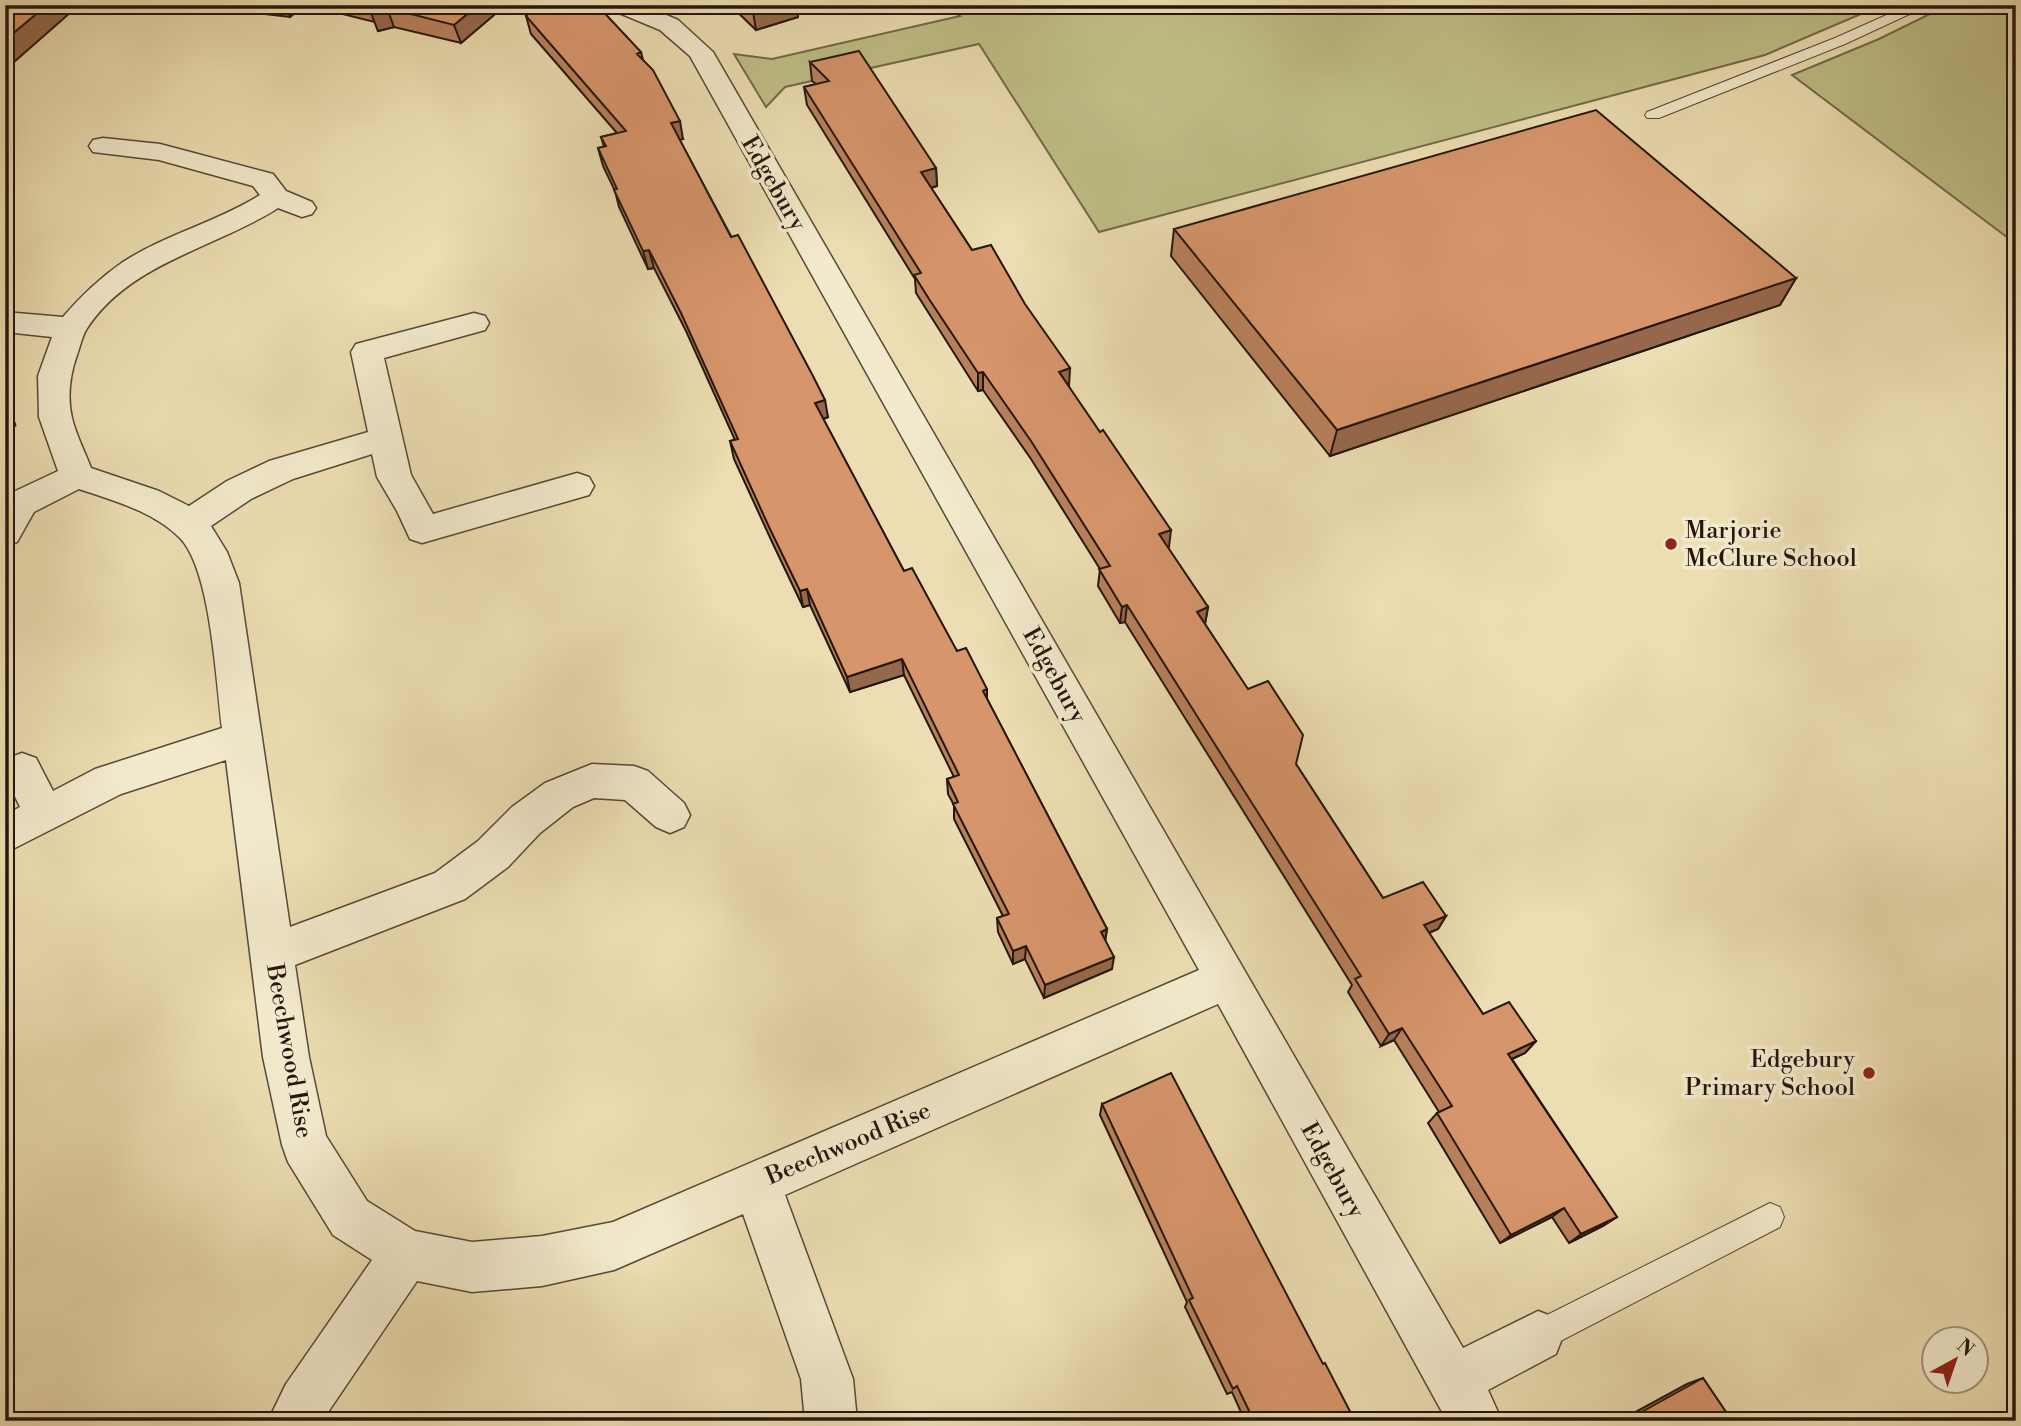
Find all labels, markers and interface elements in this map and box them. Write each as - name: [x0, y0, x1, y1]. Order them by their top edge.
- street label: Edgebury: [734, 131, 812, 237]
- place label: Marjorie McClure School: [1685, 516, 1857, 574]
- marker: Marjorie McClure School: [1663, 536, 1679, 552]
- street label: Edgebury: [1016, 622, 1093, 729]
- street label: Beechwood Rise: [259, 961, 319, 1141]
- place label: Edgebury Primary School: [1685, 1045, 1855, 1103]
- marker: Edgebury Primary School: [1861, 1065, 1877, 1081]
- street label: Beechwood Rise: [761, 1096, 935, 1193]
- street label: Edgebury: [1294, 1117, 1371, 1224]
- north arrow: [1920, 1324, 1990, 1394]
- text: N: [1952, 1334, 1979, 1362]

